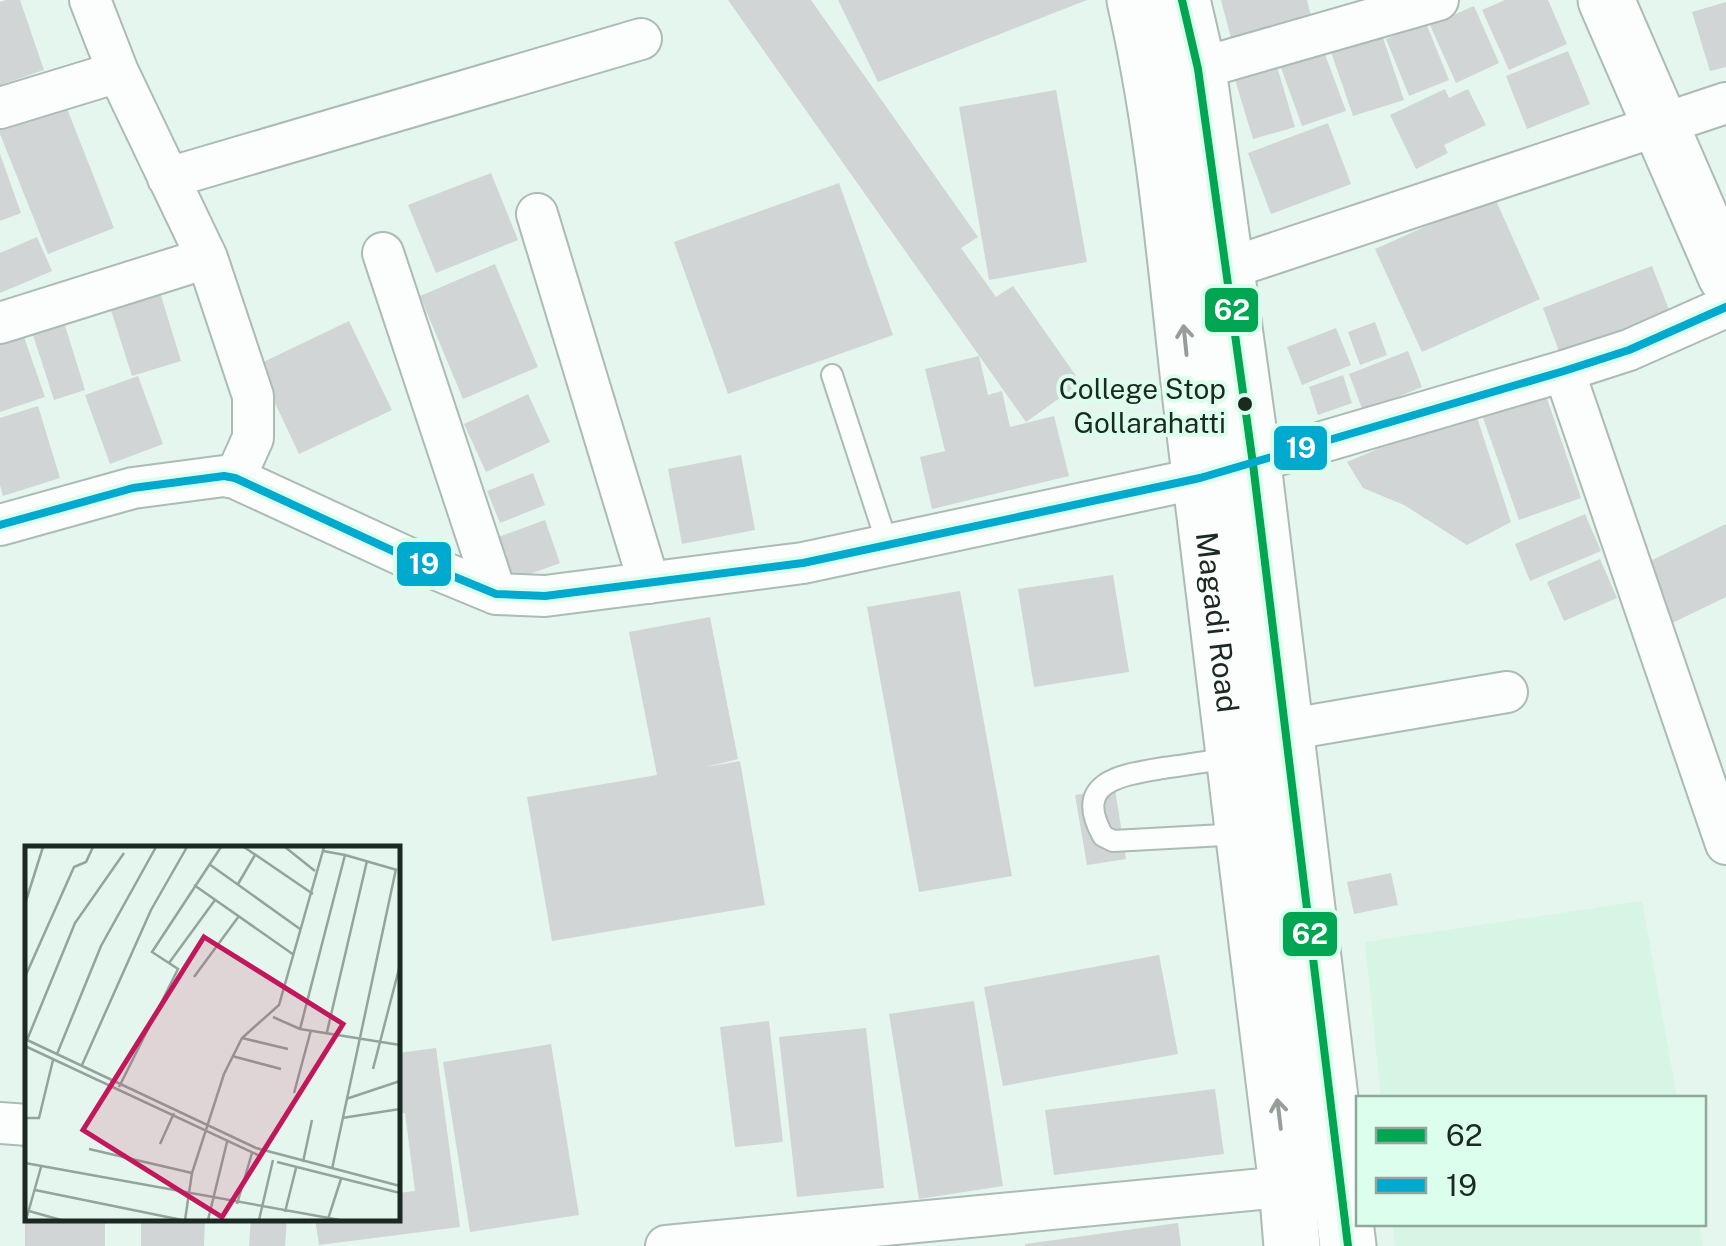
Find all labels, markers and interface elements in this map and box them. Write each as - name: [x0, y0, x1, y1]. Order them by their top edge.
- line badge: 62: [1203, 286, 1260, 334]
- text: 62: [1214, 293, 1250, 326]
- one-way arrow: [1175, 324, 1194, 356]
- place label: College Stop Gollarahatti: [1059, 372, 1226, 439]
- marker: College Stop Gollarahatti: [1235, 394, 1255, 414]
- line badge: 19: [1272, 424, 1329, 472]
- text: 19: [1286, 431, 1316, 464]
- street label: Magadi Road: [1189, 530, 1247, 715]
- line badge: 19: [395, 540, 453, 588]
- text: 19: [409, 547, 439, 580]
- inset map: [25, 846, 400, 1221]
- line badge: 62: [1281, 910, 1339, 958]
- text: 62: [1292, 917, 1328, 950]
- legend: [1356, 1096, 1706, 1226]
- one-way arrow: [1269, 1099, 1287, 1131]
- text: 62: [1446, 1117, 1483, 1153]
- text: 19: [1446, 1167, 1477, 1203]

